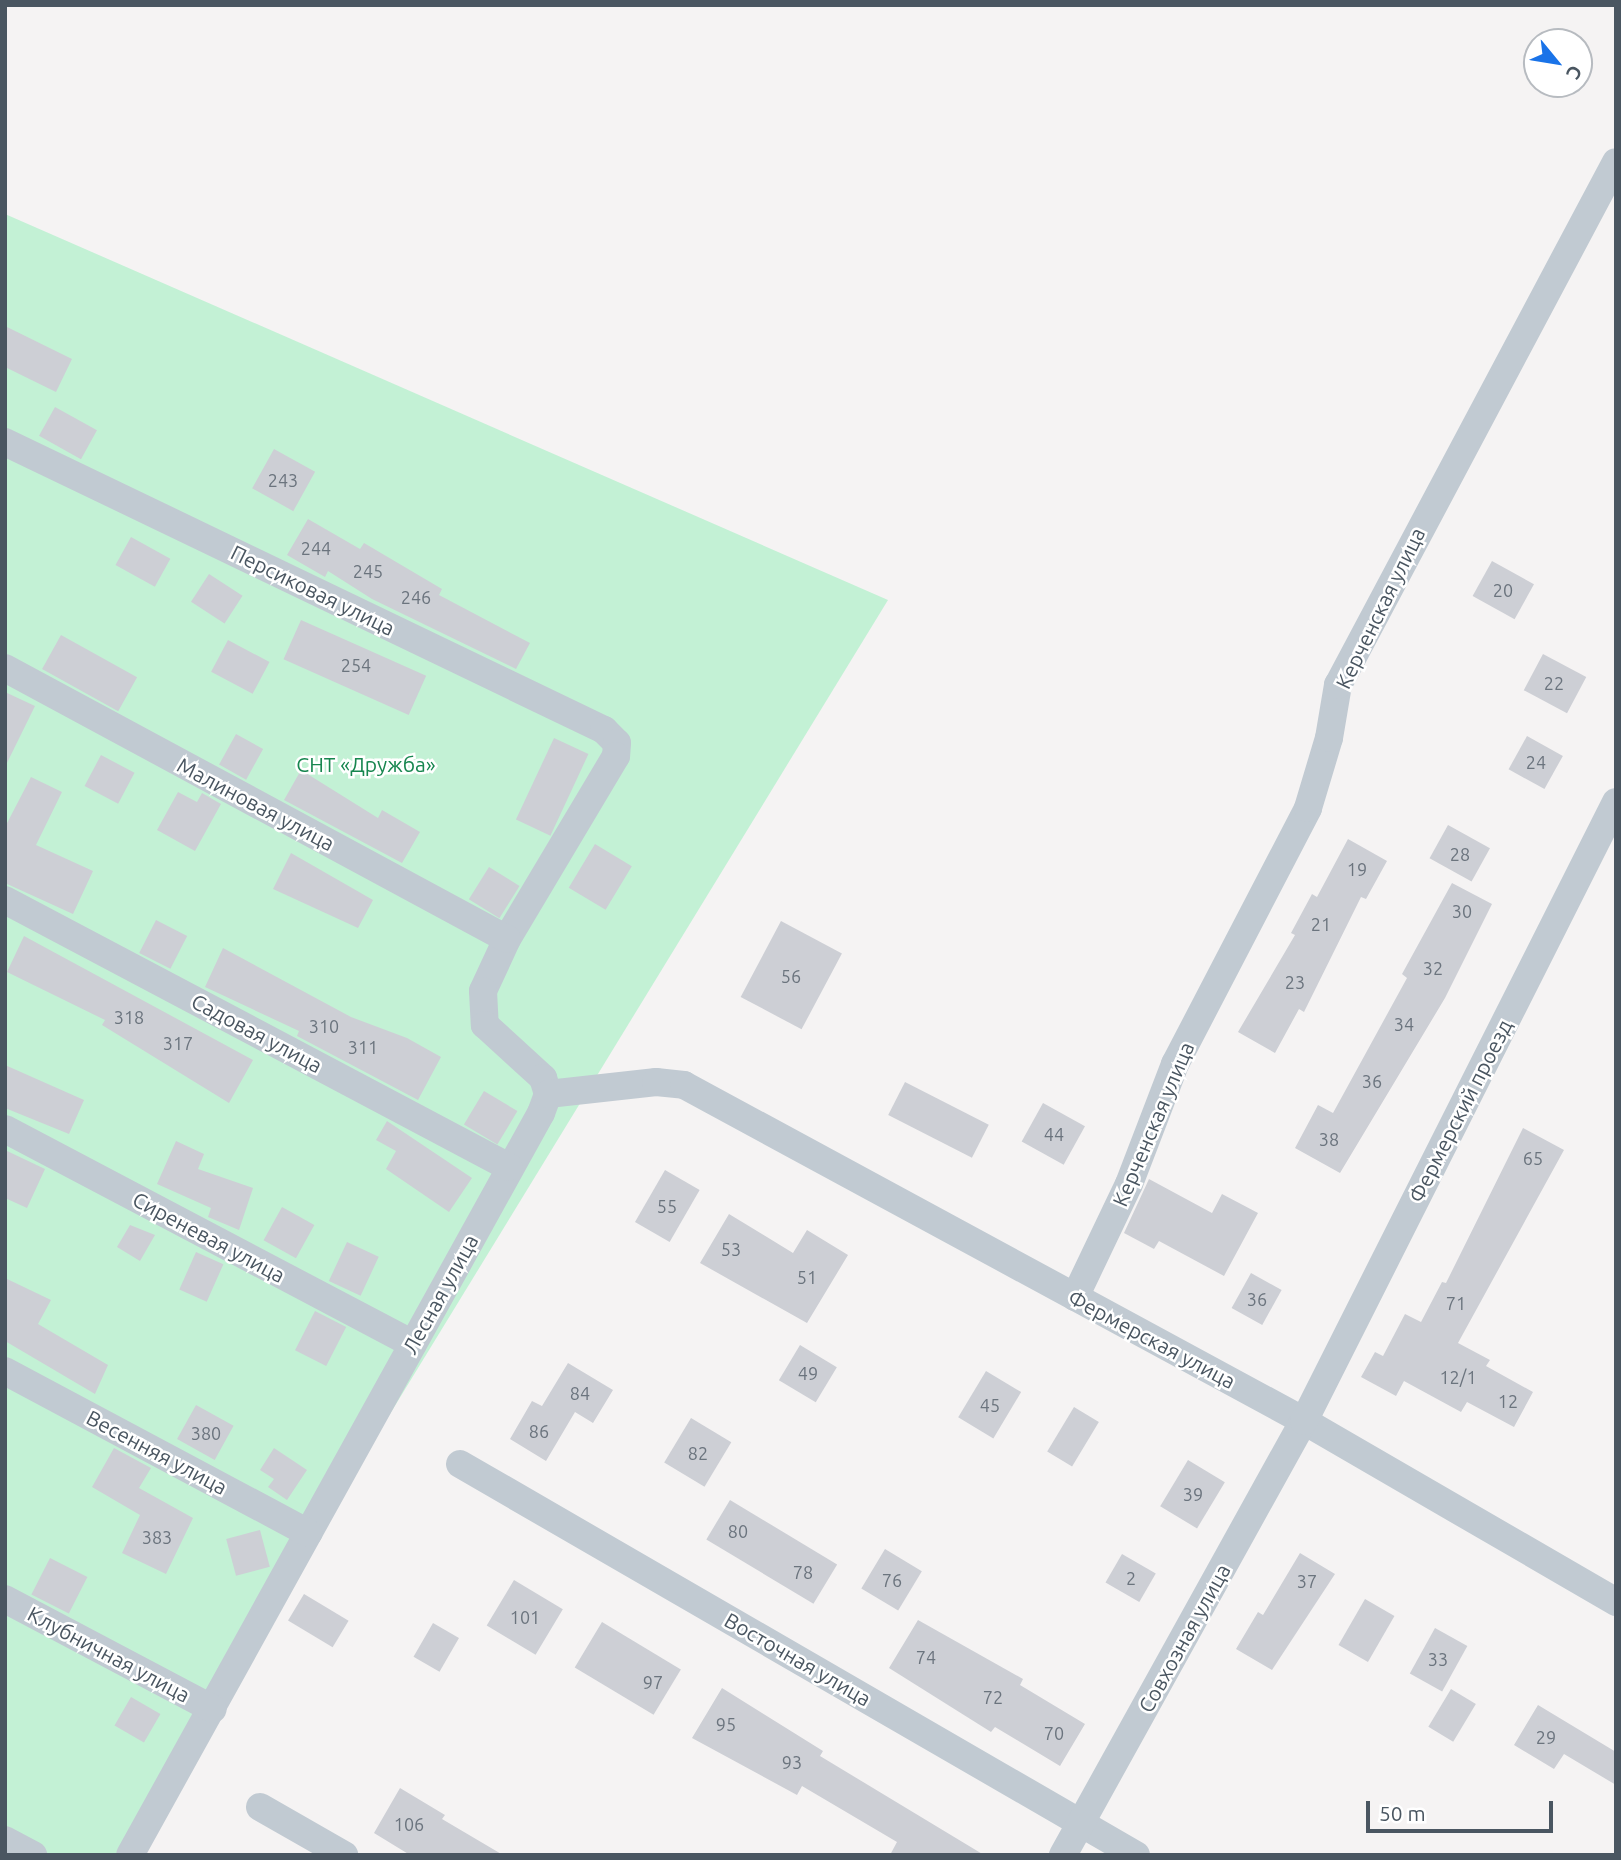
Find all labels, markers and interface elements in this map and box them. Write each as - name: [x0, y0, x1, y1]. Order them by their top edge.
- north arrow: [1523, 28, 1593, 98]
- text: С: [1562, 62, 1587, 83]
- house number: 243: [268, 469, 298, 491]
- street label: Керченская улица: [1330, 523, 1430, 693]
- house number: 244: [301, 537, 331, 559]
- street label: Персиковая улица: [227, 539, 399, 641]
- house number: 245: [353, 560, 383, 582]
- house number: 20: [1493, 579, 1513, 601]
- house number: 246: [401, 586, 431, 608]
- house number: 254: [341, 654, 371, 676]
- house number: 22: [1544, 672, 1564, 694]
- park label: СНТ «Дружба»: [296, 751, 436, 777]
- house number: 24: [1526, 751, 1546, 773]
- street label: Малиновая улица: [173, 752, 339, 856]
- house number: 28: [1450, 843, 1470, 865]
- house number: 19: [1347, 858, 1367, 880]
- house number: 30: [1452, 900, 1472, 922]
- house number: 21: [1311, 913, 1331, 935]
- house number: 32: [1423, 957, 1443, 979]
- house number: 56: [781, 965, 801, 987]
- house number: 23: [1285, 971, 1305, 993]
- street label: Садовая улица: [187, 988, 327, 1078]
- house number: 318: [114, 1006, 144, 1028]
- house number: 34: [1394, 1013, 1414, 1035]
- house number: 310: [309, 1015, 339, 1037]
- street label: Фермерский проезд: [1403, 1015, 1517, 1207]
- house number: 317: [163, 1032, 193, 1054]
- house number: 311: [348, 1036, 378, 1058]
- street label: Керченская улица: [1107, 1038, 1199, 1210]
- house number: 36: [1362, 1070, 1382, 1092]
- house number: 44: [1044, 1123, 1064, 1145]
- house number: 38: [1319, 1128, 1339, 1150]
- house number: 65: [1523, 1147, 1543, 1169]
- street label: Сиреневая улица: [128, 1186, 290, 1288]
- house number: 55: [657, 1195, 677, 1217]
- street label: Лесная улица: [397, 1230, 483, 1358]
- house number: 53: [721, 1238, 741, 1260]
- house number: 51: [797, 1266, 817, 1288]
- street label: Фермерская улица: [1064, 1284, 1240, 1394]
- house number: 36: [1247, 1288, 1267, 1310]
- house number: 71: [1446, 1292, 1466, 1314]
- house number: 49: [798, 1362, 818, 1384]
- house number: 12/1: [1439, 1366, 1477, 1388]
- house number: 84: [570, 1382, 590, 1404]
- house number: 12: [1498, 1390, 1518, 1412]
- house number: 45: [980, 1394, 1000, 1416]
- street label: Весенняя улица: [82, 1404, 232, 1500]
- house number: 86: [529, 1420, 549, 1442]
- house number: 380: [191, 1422, 221, 1444]
- house number: 82: [688, 1442, 708, 1464]
- house number: 39: [1183, 1483, 1203, 1505]
- house number: 80: [728, 1520, 748, 1542]
- house number: 383: [142, 1526, 172, 1548]
- street label: Совхозная улица: [1133, 1559, 1235, 1717]
- house number: 78: [793, 1561, 813, 1583]
- house number: 2: [1126, 1567, 1136, 1589]
- house number: 76: [882, 1569, 902, 1591]
- house number: 37: [1297, 1570, 1317, 1592]
- street label: Клубничная улица: [23, 1601, 195, 1707]
- house number: 101: [510, 1606, 540, 1628]
- street label: Восточная улица: [720, 1607, 876, 1711]
- house number: 74: [916, 1646, 936, 1668]
- house number: 33: [1428, 1648, 1448, 1670]
- house number: 97: [643, 1671, 663, 1693]
- house number: 72: [983, 1686, 1003, 1708]
- house number: 95: [716, 1713, 736, 1735]
- house number: 70: [1044, 1722, 1064, 1744]
- house number: 29: [1536, 1726, 1556, 1748]
- house number: 93: [782, 1751, 802, 1773]
- scale bar: [1369, 1786, 1556, 1830]
- text: 50 m: [1379, 1801, 1426, 1825]
- house number: 106: [394, 1813, 424, 1835]

